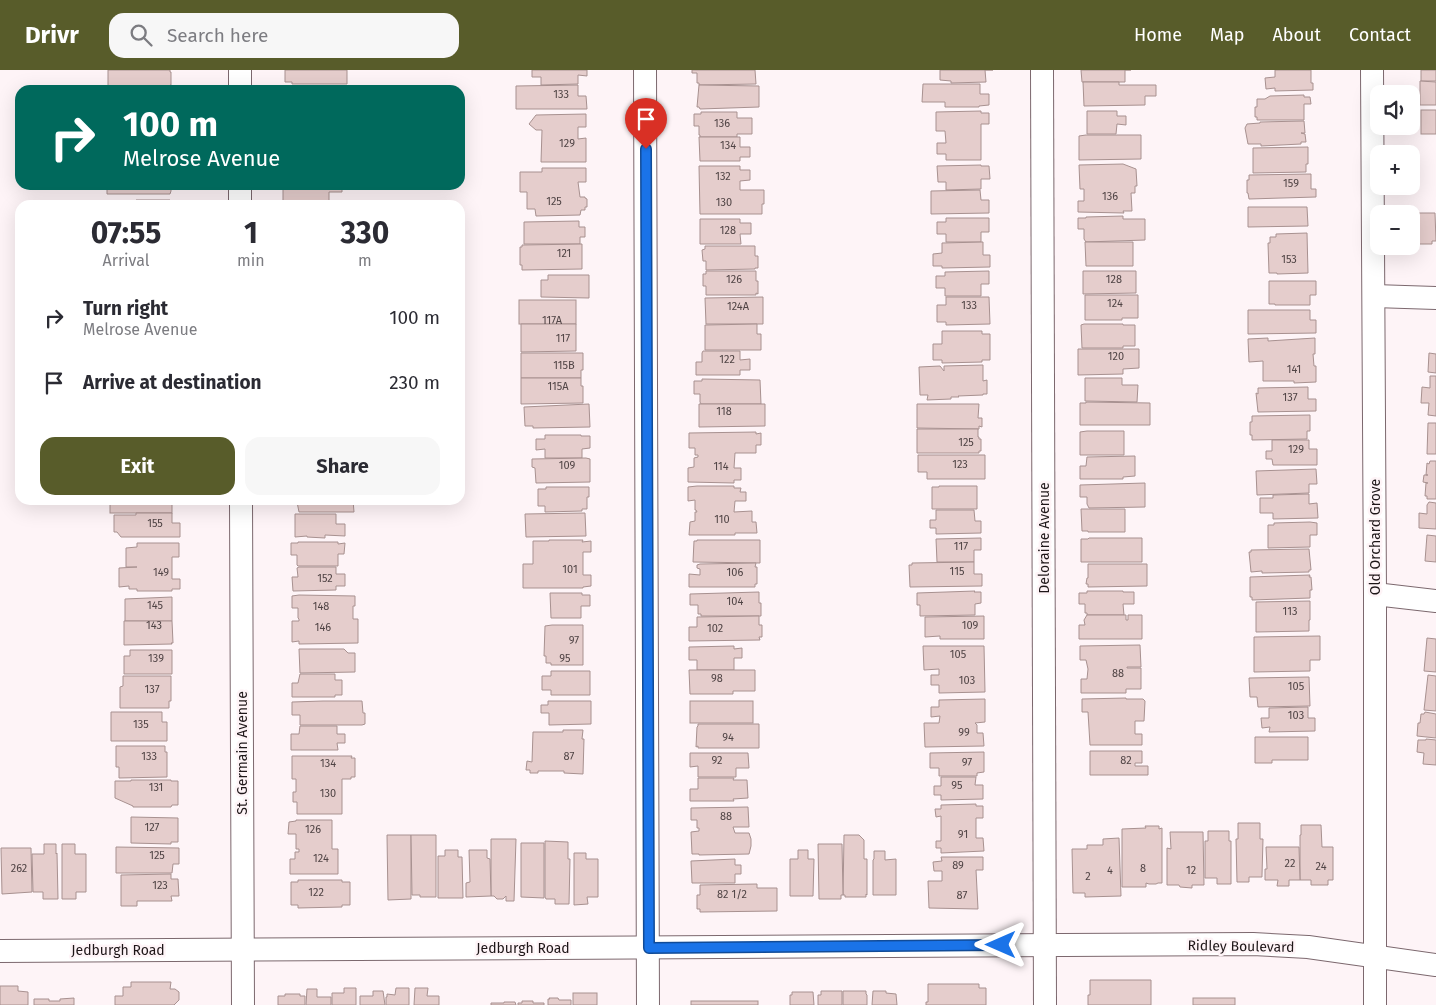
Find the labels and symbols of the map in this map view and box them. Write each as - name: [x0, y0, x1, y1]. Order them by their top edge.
- house number: 133: [553, 88, 569, 101]
- pin: [625, 98, 667, 149]
- house number: 136: [714, 117, 730, 130]
- house number: 129: [559, 137, 575, 150]
- house number: 134: [720, 139, 736, 152]
- house number: 132: [715, 170, 731, 183]
- house number: 159: [1283, 177, 1299, 190]
- house number: 136: [1102, 190, 1118, 203]
- house number: 125: [546, 195, 562, 208]
- house number: 130: [716, 196, 732, 209]
- house number: 128: [720, 224, 736, 237]
- house number: 121: [557, 247, 571, 260]
- house number: 153: [1281, 253, 1297, 266]
- house number: 126: [726, 273, 742, 286]
- house number: 128: [1106, 273, 1122, 286]
- house number: 124: [1107, 297, 1123, 310]
- house number: 133: [961, 299, 977, 312]
- house number: 124A: [727, 300, 750, 313]
- house number: 117A: [542, 314, 563, 327]
- house number: 117: [556, 332, 570, 345]
- house number: 120: [1108, 350, 1124, 363]
- house number: 122: [719, 353, 735, 366]
- house number: 115B: [553, 359, 575, 372]
- house number: 141: [1287, 363, 1301, 376]
- house number: 115A: [547, 380, 569, 393]
- house number: 137: [1282, 391, 1298, 404]
- house number: 118: [716, 405, 732, 418]
- house number: 125: [958, 436, 974, 449]
- house number: 129: [1288, 443, 1304, 456]
- house number: 123: [952, 458, 968, 471]
- house number: 109: [559, 459, 576, 472]
- house number: 114: [713, 460, 729, 473]
- street label: Old Orchard Grove: [1367, 479, 1384, 595]
- street label: Deloraine Avenue: [1036, 482, 1053, 594]
- house number: 110: [714, 513, 730, 526]
- house number: 155: [147, 517, 163, 530]
- house number: 117: [954, 540, 968, 553]
- house number: 101: [562, 563, 578, 576]
- house number: 115: [950, 565, 965, 578]
- house number: 149: [153, 566, 169, 579]
- house number: 106: [727, 566, 744, 579]
- house number: 152: [317, 572, 333, 585]
- house number: 104: [727, 595, 744, 608]
- house number: 145: [147, 599, 163, 612]
- house number: 148: [313, 600, 329, 613]
- house number: 113: [1283, 605, 1297, 618]
- house number: 143: [146, 619, 162, 632]
- house number: 109: [962, 619, 979, 632]
- house number: 146: [315, 621, 331, 634]
- house number: 102: [707, 622, 723, 635]
- house number: 97: [569, 634, 579, 647]
- house number: 105: [950, 648, 967, 661]
- house number: 139: [148, 652, 164, 665]
- house number: 95: [559, 652, 571, 665]
- house number: 88: [1112, 667, 1124, 680]
- house number: 98: [711, 672, 723, 685]
- house number: 103: [959, 674, 975, 687]
- house number: 105: [1288, 680, 1305, 693]
- house number: 137: [144, 683, 160, 696]
- street label: St. Germain Avenue: [234, 691, 251, 815]
- house number: 103: [1288, 709, 1304, 722]
- house number: 135: [133, 718, 149, 731]
- house number: 99: [958, 726, 970, 739]
- house number: 94: [722, 731, 734, 744]
- house number: 133: [141, 750, 157, 763]
- house number: 87: [564, 750, 575, 763]
- house number: 92: [712, 754, 722, 767]
- house number: 82: [1120, 754, 1132, 767]
- house number: 97: [962, 756, 972, 769]
- house number: 134: [320, 757, 336, 770]
- house number: 95: [951, 779, 963, 792]
- house number: 131: [149, 781, 163, 794]
- house number: 130: [320, 787, 336, 800]
- house number: 88: [720, 810, 732, 823]
- house number: 127: [145, 821, 160, 834]
- house number: 126: [305, 823, 321, 836]
- house number: 91: [958, 828, 968, 841]
- house number: 125: [149, 849, 165, 862]
- house number: 124: [313, 852, 329, 865]
- house number: 22: [1285, 857, 1295, 870]
- house number: 89: [952, 859, 964, 872]
- house number: 24: [1316, 860, 1327, 873]
- house number: 262: [11, 862, 27, 875]
- house number: 8: [1140, 862, 1146, 875]
- house number: 4: [1107, 864, 1113, 877]
- house number: 12: [1186, 864, 1196, 877]
- house number: 2: [1085, 870, 1091, 883]
- house number: 123: [152, 879, 168, 892]
- house number: 122: [308, 886, 324, 899]
- house number: 82 1/2: [717, 888, 747, 901]
- house number: 87: [957, 889, 968, 902]
- position arrow: [974, 918, 1026, 970]
- street label: Ridley Boulevard: [1187, 937, 1295, 956]
- street label: Jedburgh Road: [476, 940, 570, 957]
- street label: Jedburgh Road: [71, 942, 165, 959]

